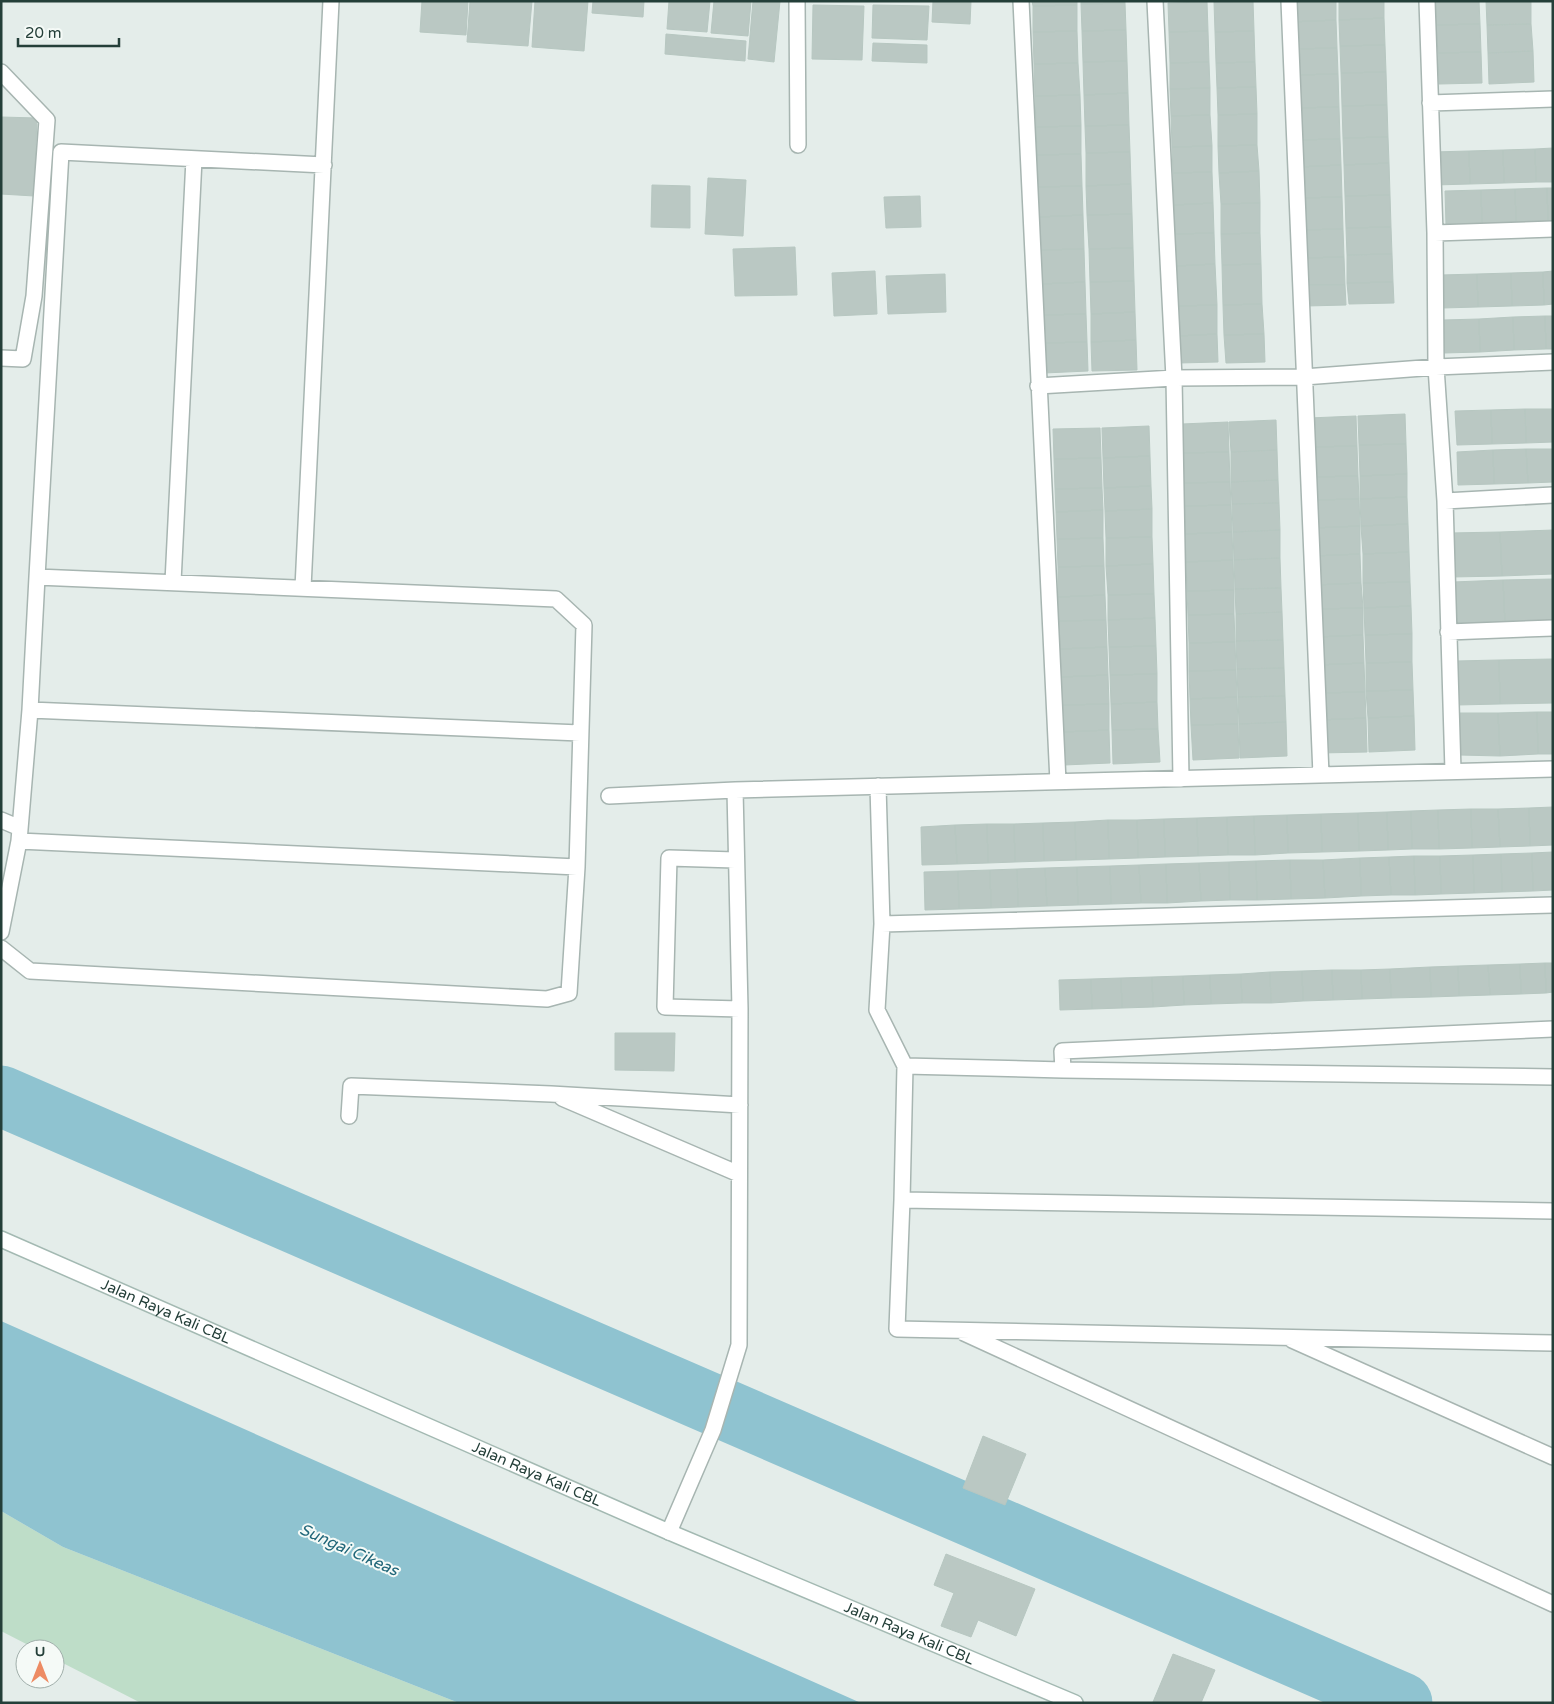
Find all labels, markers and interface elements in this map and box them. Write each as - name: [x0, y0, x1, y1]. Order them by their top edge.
- scale bar: [18, 15, 119, 47]
- text: 20 m: [25, 24, 62, 42]
- street label: Jalan Raya Kali CBL: [98, 1275, 234, 1348]
- street label: Jalan Raya Kali CBL: [469, 1438, 604, 1510]
- water label: Sungai Cikeas: [297, 1519, 403, 1581]
- street label: Jalan Raya Kali CBL: [841, 1598, 977, 1669]
- north arrow: [15, 1639, 65, 1689]
- text: U: [35, 1643, 45, 1660]

